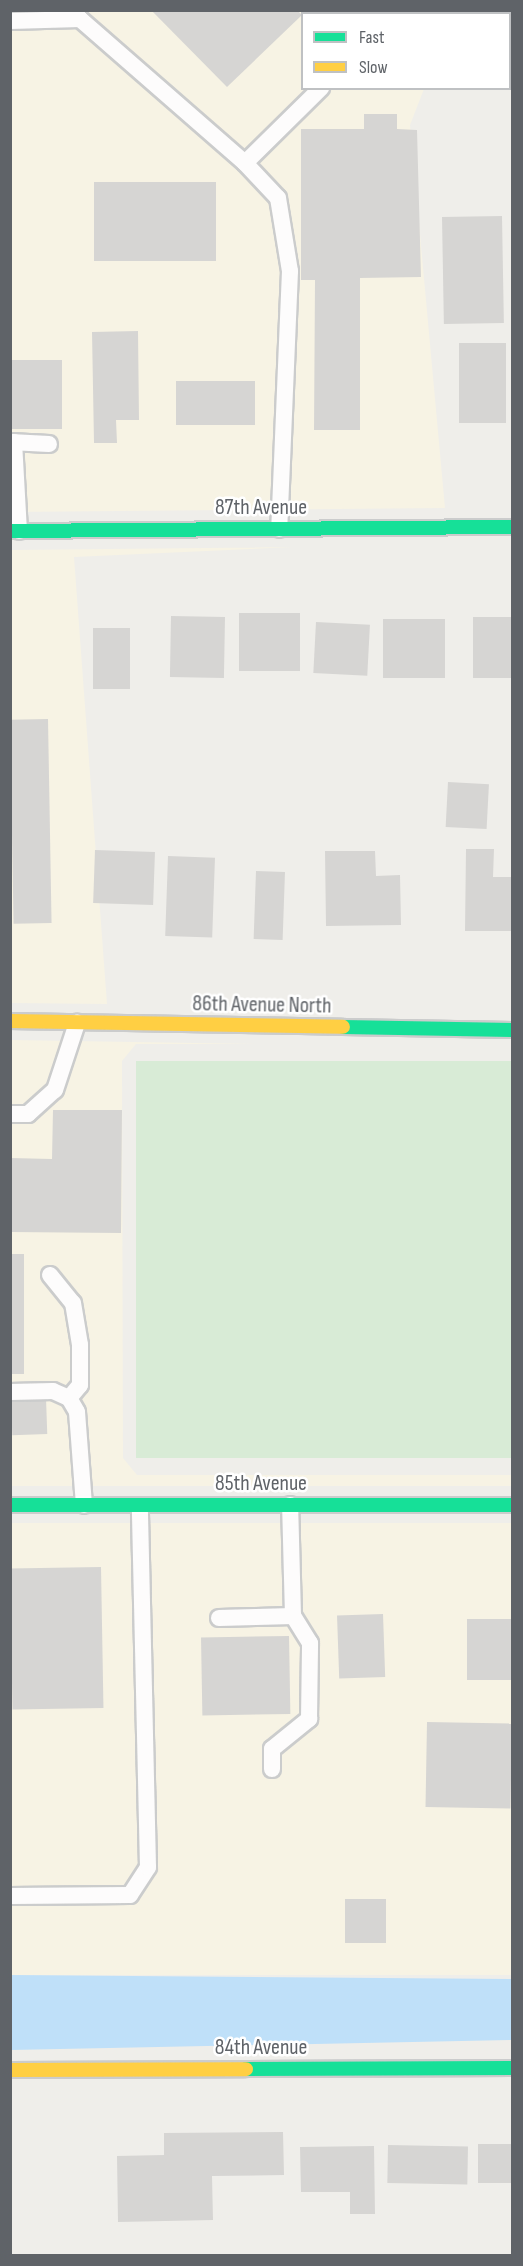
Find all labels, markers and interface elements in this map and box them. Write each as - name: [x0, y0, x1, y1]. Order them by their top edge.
- legend: [301, 12, 511, 90]
- text: Fast: [359, 27, 384, 48]
- text: Slow: [359, 57, 388, 78]
- street label: 87th Avenue: [215, 495, 307, 521]
- street label: 86th Avenue North: [192, 991, 332, 1019]
- street label: 85th Avenue: [215, 1471, 307, 1497]
- street label: 84th Avenue: [215, 2035, 307, 2061]

